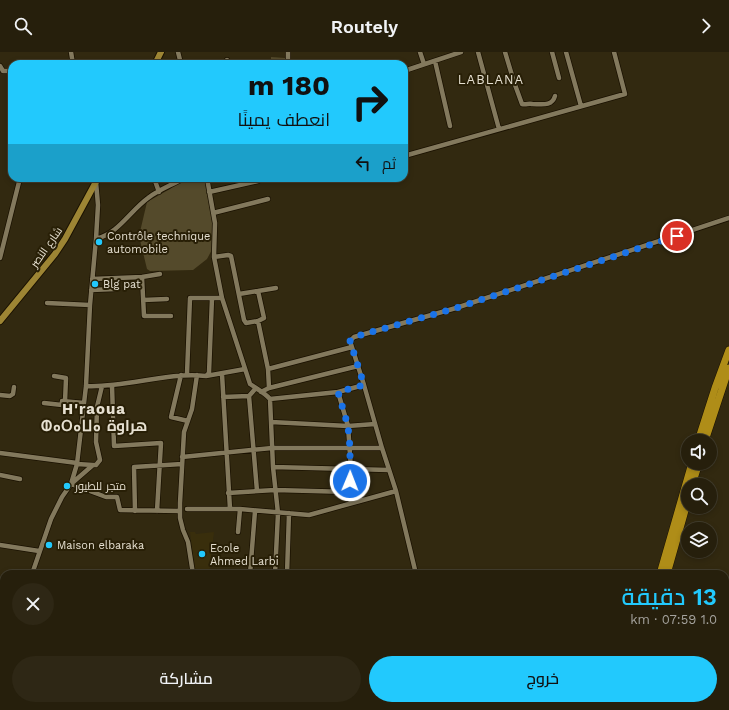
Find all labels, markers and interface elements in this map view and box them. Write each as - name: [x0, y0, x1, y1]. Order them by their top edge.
- icon: search: [12, 15, 34, 37]
- icon: forward: [695, 15, 717, 37]
- text: Routely: [331, 16, 398, 37]
- text: 180 m: [248, 69, 330, 102]
- district label: LABLANA: [458, 72, 524, 87]
- icon: right: [344, 76, 396, 128]
- text: انعطف يمينًا: [237, 109, 330, 130]
- icon: left: [352, 152, 374, 174]
- text: ثم: [382, 155, 396, 173]
- pin: [660, 219, 694, 253]
- street label: شارع النصر: [27, 224, 66, 271]
- icon: arrive: [666, 225, 688, 247]
- place label: Contrôle technique automobile: [107, 230, 210, 256]
- marker: Contrôle technique automobile: [94, 237, 104, 247]
- place label: Blg pat: [103, 278, 141, 291]
- marker: Blg pat: [90, 279, 100, 289]
- district label: H'raoua ⵀⴰⵔⴰⵡⴰ هراوة: [41, 400, 147, 435]
- map controls: [681, 434, 717, 558]
- button: sound: [681, 434, 717, 470]
- position arrow: [329, 460, 371, 502]
- button: search: [681, 478, 717, 514]
- place label: متجر للطيور: [74, 480, 126, 493]
- marker: متجر للطيور: [62, 481, 72, 491]
- button: layers: [681, 522, 717, 558]
- place label: Maison elbaraka: [57, 539, 144, 552]
- marker: Maison elbaraka: [44, 540, 54, 550]
- place label: Ecole Ahmed Larbi: [210, 542, 279, 568]
- marker: Ecole Ahmed Larbi: [197, 549, 207, 559]
- button: close: [12, 583, 54, 625]
- text: 13 دقيقة: [622, 583, 717, 611]
- text: 1.0 km · 07:59: [630, 612, 717, 627]
- button: مشاركة: [12, 656, 361, 702]
- button: خروج: [369, 656, 717, 702]

